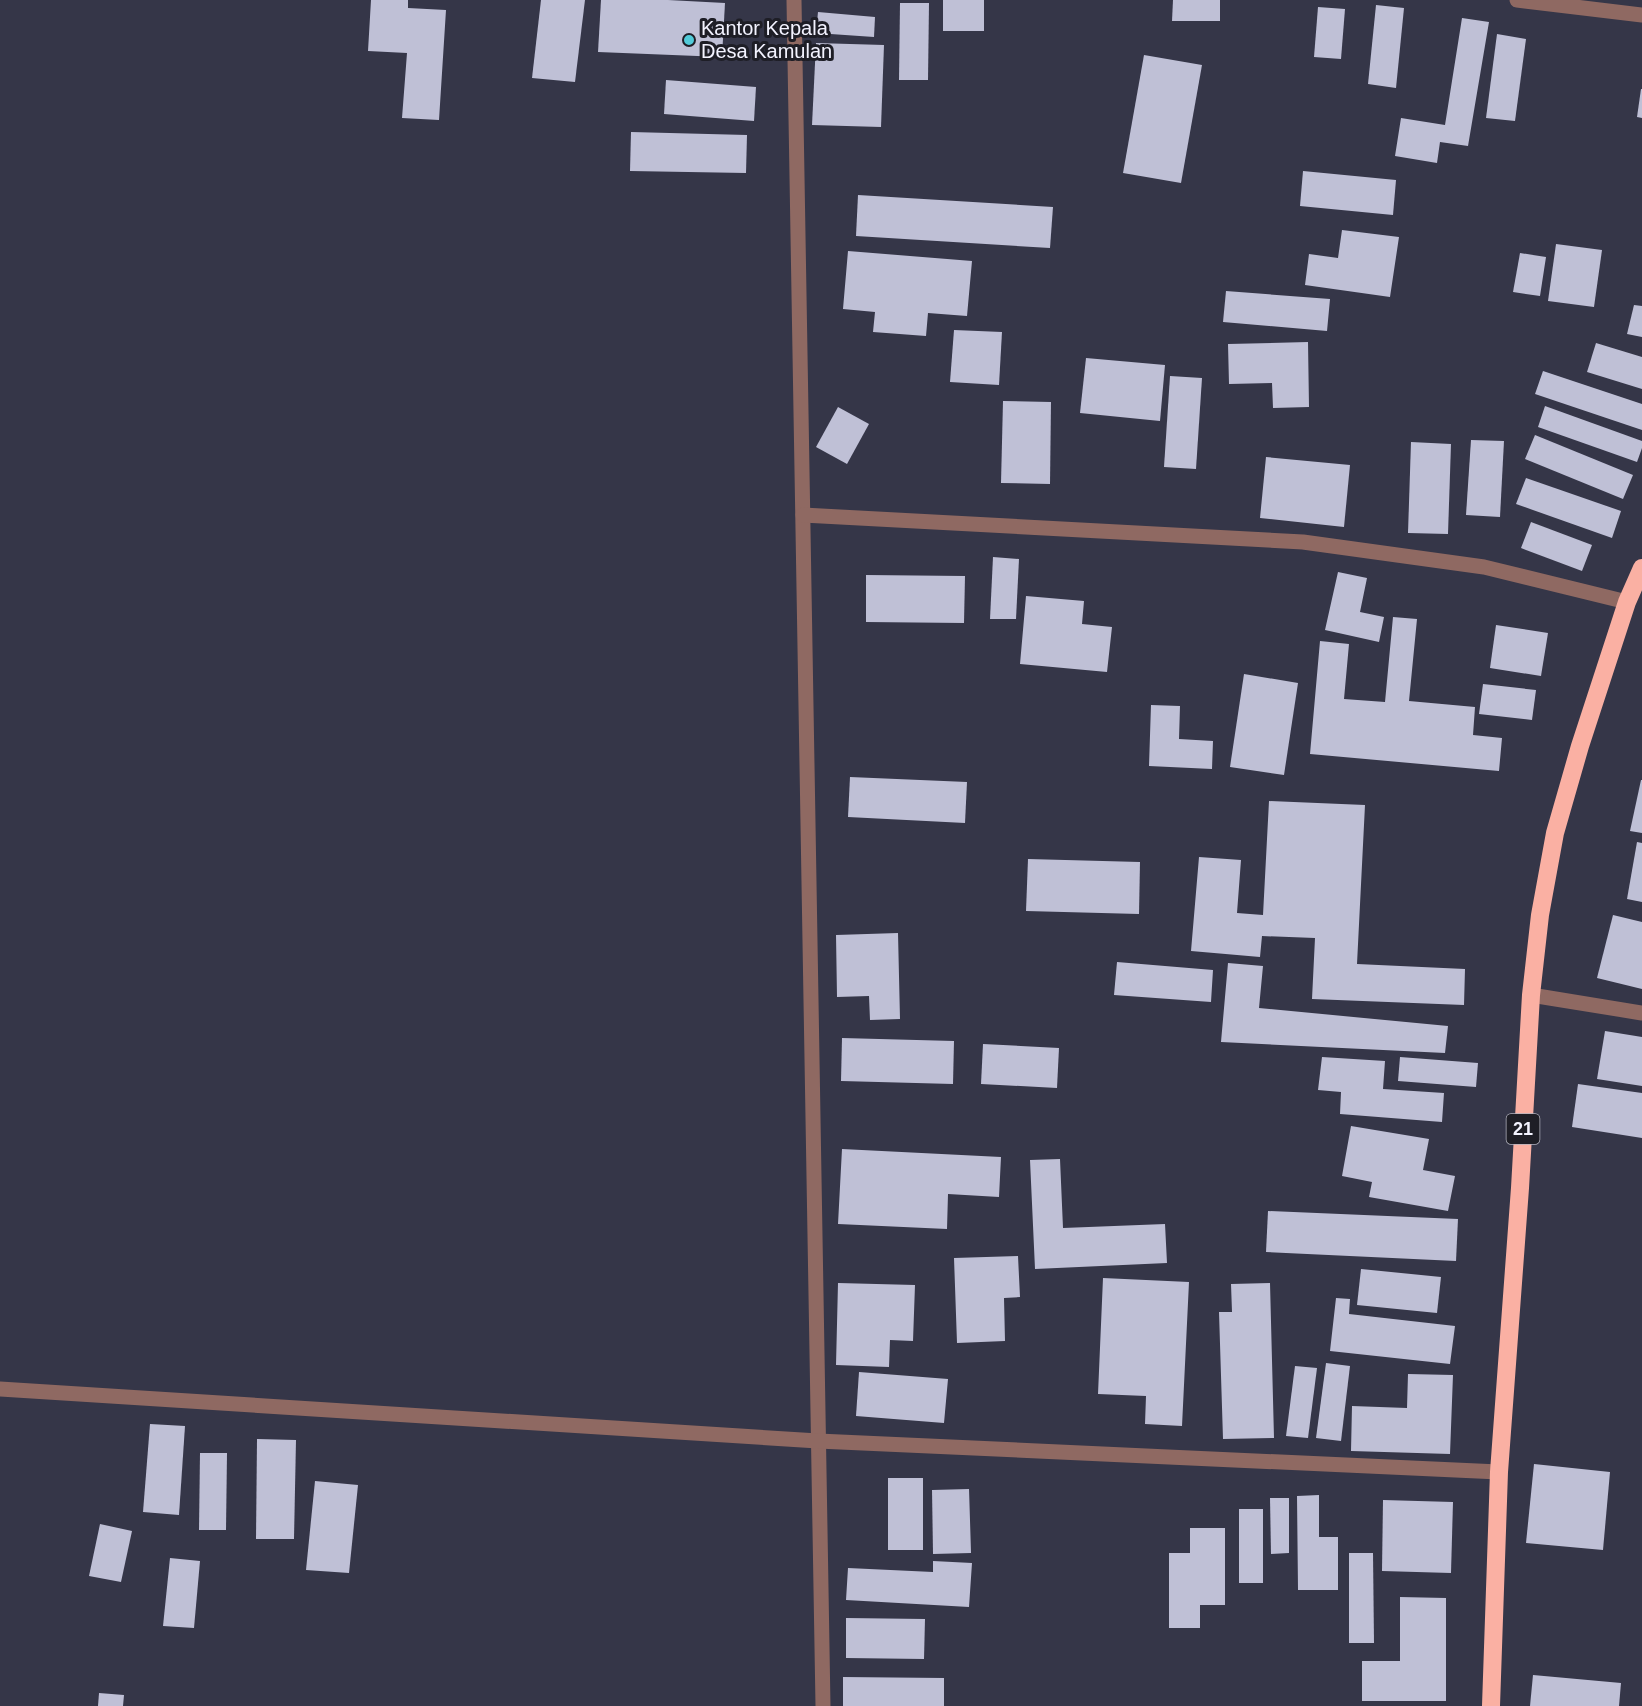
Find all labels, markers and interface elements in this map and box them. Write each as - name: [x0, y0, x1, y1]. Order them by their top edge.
- place label: Kantor Kepala Desa Kamulan: [701, 17, 832, 62]
- marker: Kantor Kepala Desa Kamulan: [682, 33, 696, 47]
- road number: 21: [1506, 1114, 1540, 1144]

